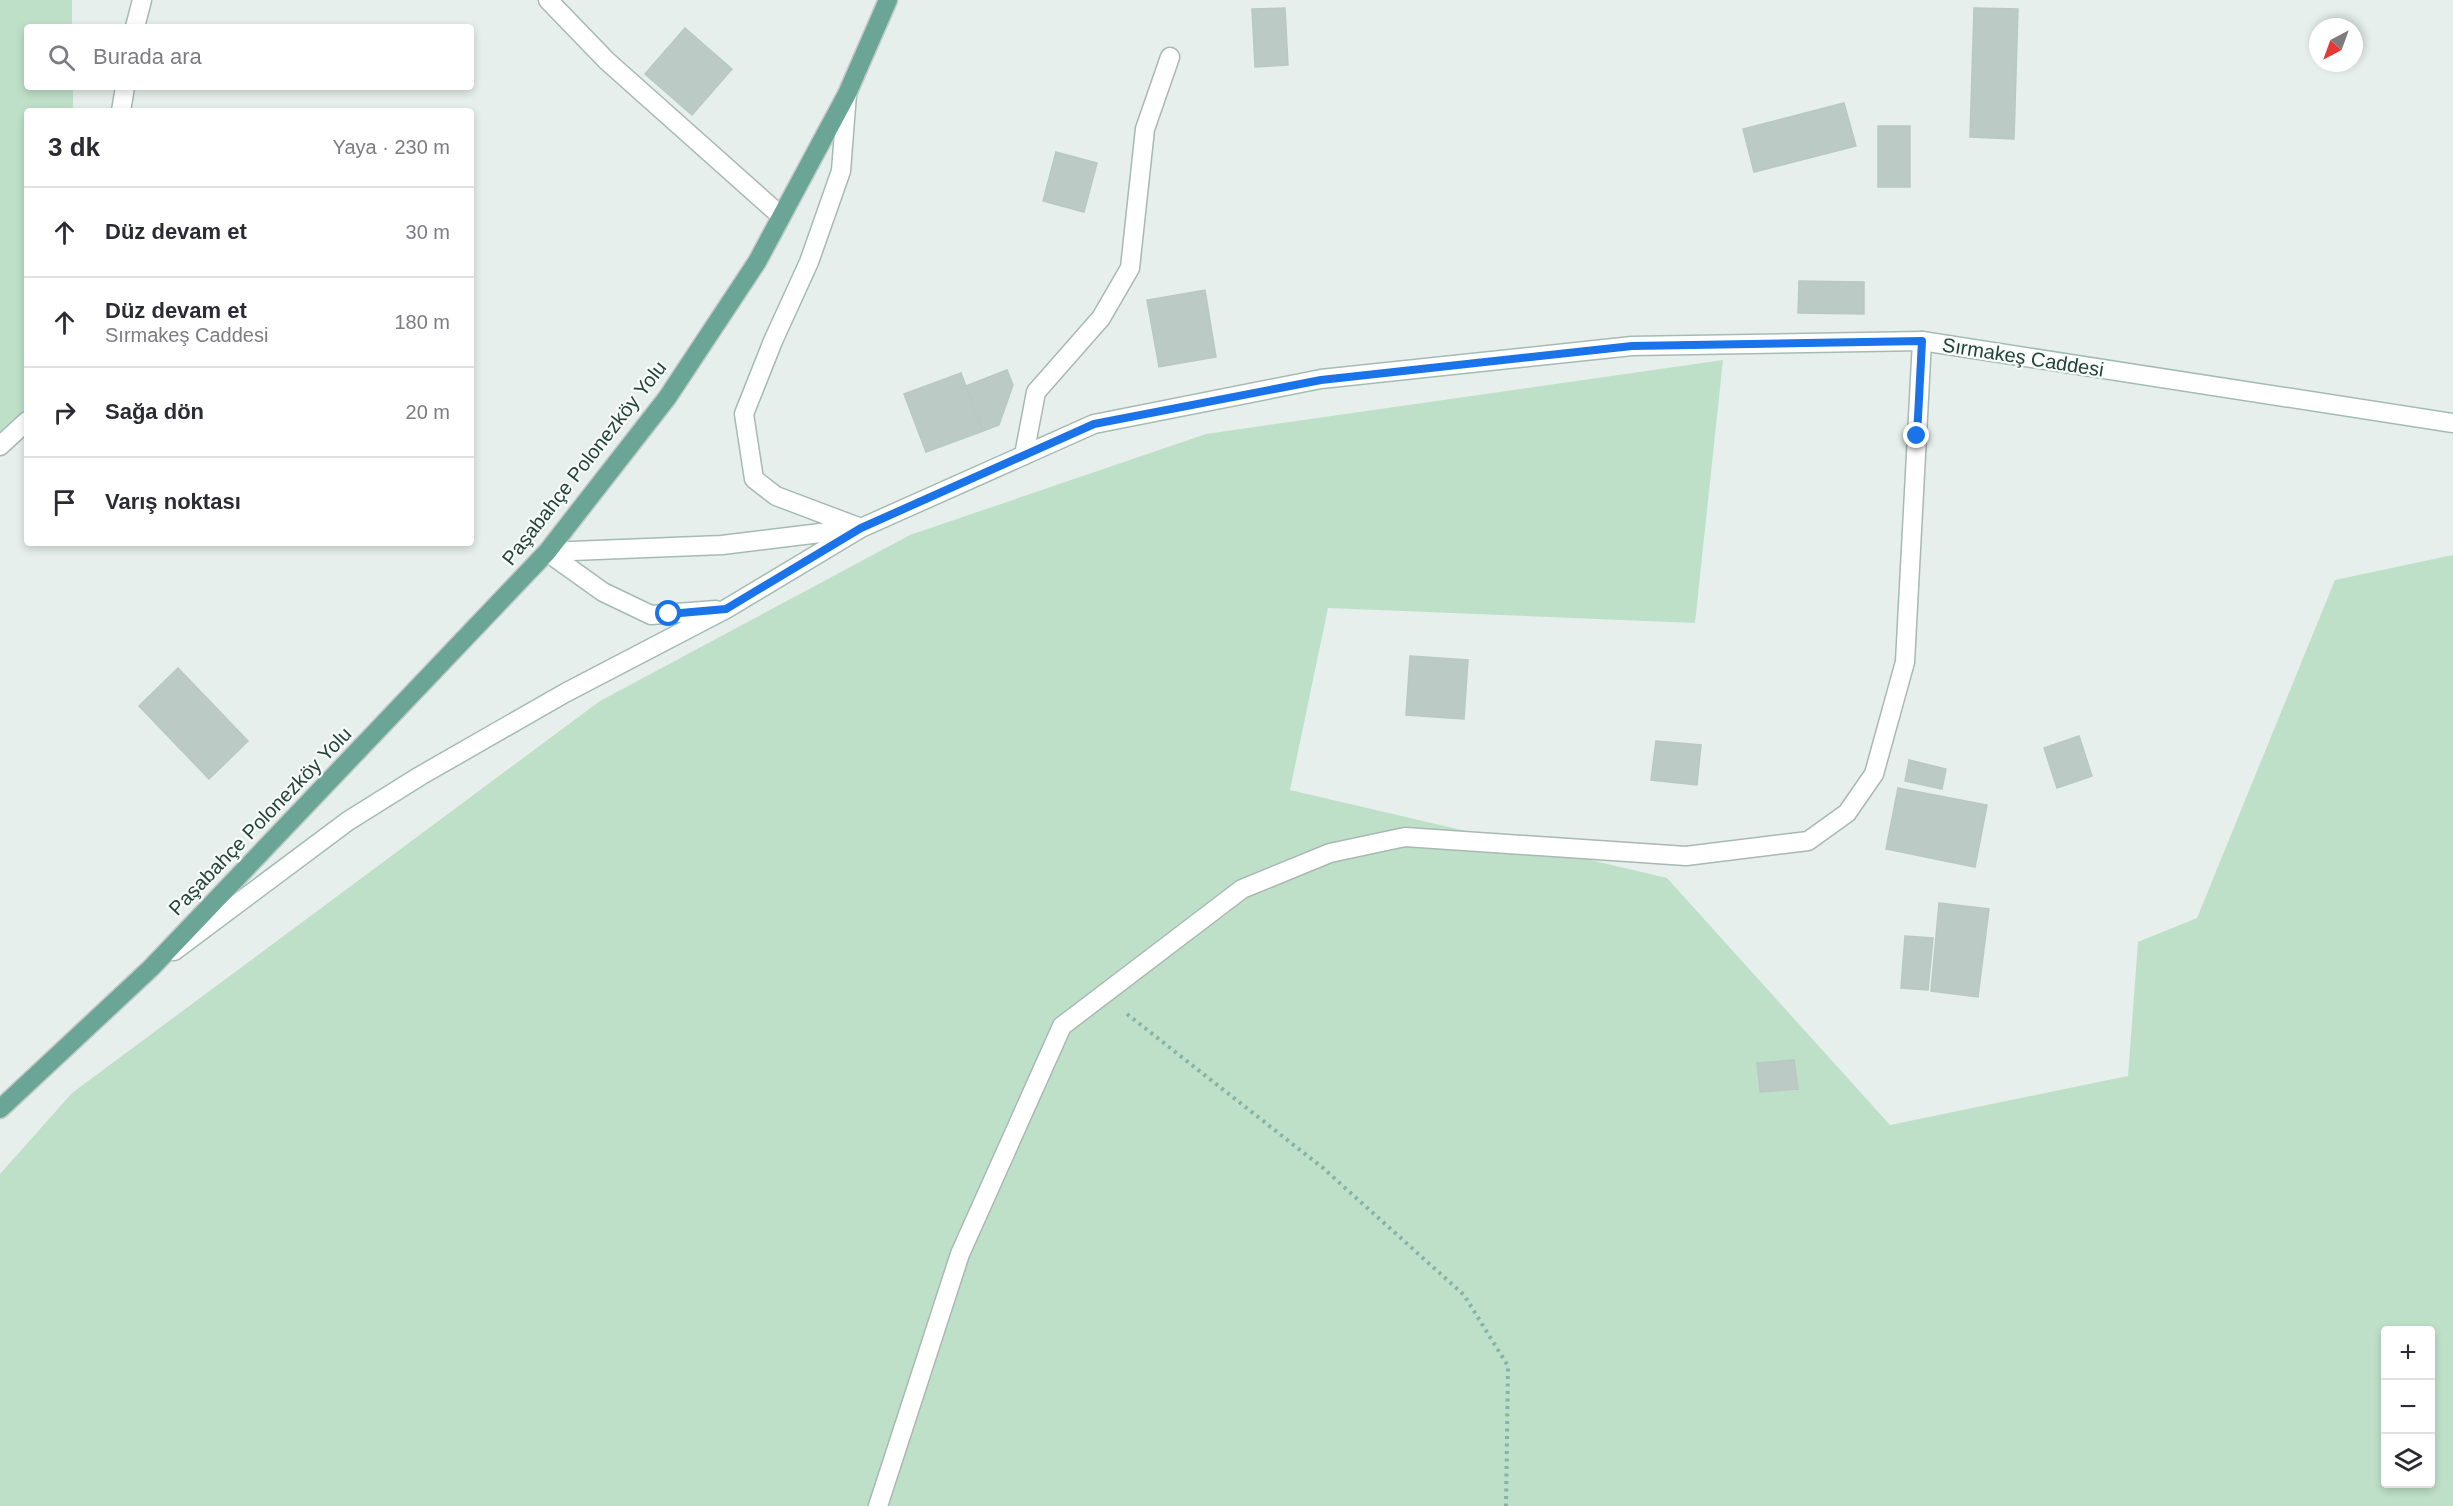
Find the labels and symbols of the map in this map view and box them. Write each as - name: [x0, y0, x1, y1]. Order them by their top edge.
- north arrow: [2309, 18, 2363, 72]
- street label: Sırmakeş Caddesi: [1941, 333, 2105, 381]
- street label: Paşabahçe Polonezköy Yolu: [498, 357, 670, 569]
- route end: [1903, 422, 1929, 448]
- route start: [655, 600, 681, 626]
- street label: Paşabahçe Polonezköy Yolu: [164, 723, 356, 919]

